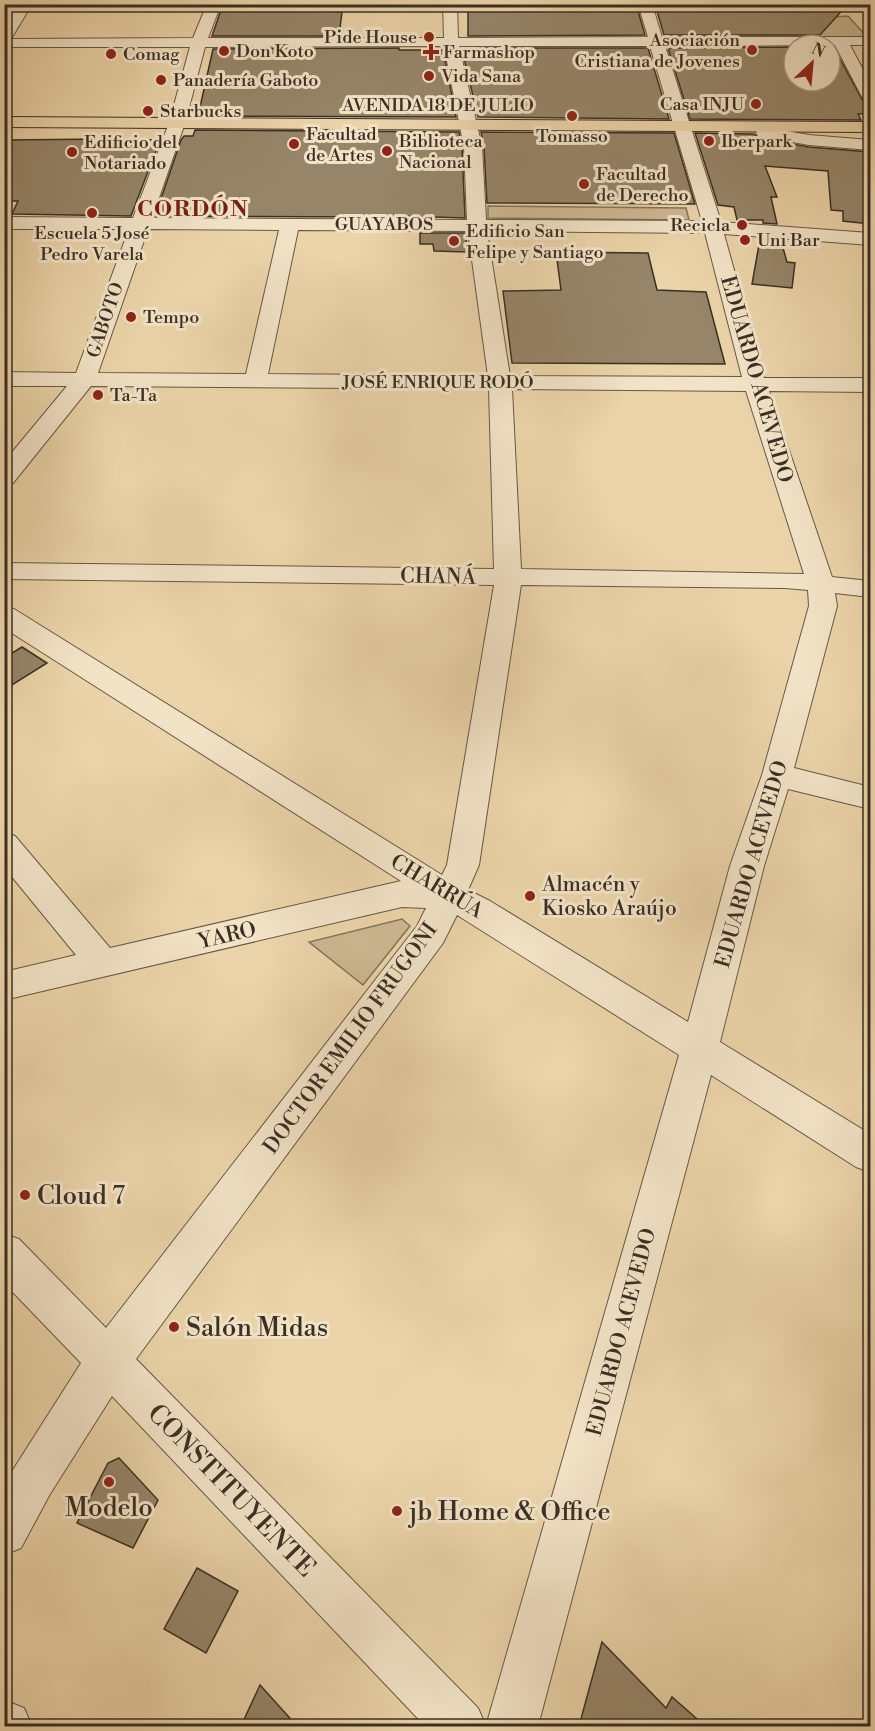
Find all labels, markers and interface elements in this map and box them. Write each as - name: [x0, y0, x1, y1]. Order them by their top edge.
- place label: Pide House: [324, 26, 417, 49]
- place label: Asociación Cristiana de Jovenes: [575, 29, 740, 73]
- marker: Pide House: [422, 30, 436, 44]
- north arrow: [782, 33, 842, 93]
- text: N: [808, 39, 829, 62]
- place label: Don Koto: [236, 40, 314, 63]
- place label: Farmashop: [443, 41, 535, 64]
- place label: Comag: [123, 43, 180, 66]
- marker: Asociación Cristiana de Jovenes: [745, 43, 759, 57]
- marker: Don Koto: [217, 44, 231, 58]
- marker: Farmashop: [424, 45, 438, 59]
- marker: Comag: [104, 47, 118, 61]
- place label: Vida Sana: [440, 65, 522, 88]
- place label: Panadería Gaboto: [173, 69, 318, 92]
- marker: Vida Sana: [422, 69, 436, 83]
- marker: Panadería Gaboto: [154, 73, 168, 87]
- place label: Casa INJU: [660, 93, 745, 116]
- street label: AVENIDA 18 DE JULIO: [341, 94, 534, 117]
- marker: Casa INJU: [749, 97, 763, 111]
- place label: Starbucks: [160, 100, 241, 123]
- marker: Starbucks: [141, 104, 155, 118]
- marker: Tomasso: [565, 109, 579, 123]
- place label: Facultad de Artes: [306, 123, 377, 167]
- place label: Tomasso: [536, 125, 608, 148]
- place label: Biblioteca Nacional: [398, 130, 484, 174]
- place label: Iberpark: [721, 130, 794, 153]
- place label: Edificio del Notariado: [84, 131, 178, 175]
- marker: Iberpark: [702, 134, 716, 148]
- marker: Facultad de Artes: [287, 137, 301, 151]
- marker: Biblioteca Nacional: [380, 144, 394, 158]
- marker: Edificio del Notariado: [65, 145, 79, 159]
- place label: Facultad de Derecho: [596, 163, 689, 207]
- marker: Facultad de Derecho: [577, 177, 591, 191]
- district label: CORDÓN: [137, 194, 249, 223]
- marker: Escuela 5 José Pedro Varela: [85, 206, 99, 220]
- street label: GUAYABOS: [335, 213, 433, 236]
- place label: Recicla: [670, 214, 731, 237]
- marker: Recicla: [735, 218, 749, 232]
- place label: Edificio San Felipe y Santiago: [466, 220, 604, 264]
- place label: Escuela 5 José Pedro Varela: [34, 222, 150, 266]
- place label: Uni Bar: [757, 229, 820, 252]
- marker: Uni Bar: [738, 233, 752, 247]
- marker: Edificio San Felipe y Santiago: [447, 234, 461, 248]
- street label: EDUARDO ACEVEDO: [714, 273, 798, 486]
- street label: GABOTO: [82, 279, 129, 361]
- place label: Tempo: [143, 306, 199, 329]
- marker: Tempo: [124, 310, 138, 324]
- street label: JOSÉ ENRIQUE RODÓ: [341, 371, 534, 394]
- place label: Ta-Ta: [110, 384, 158, 407]
- marker: Ta-Ta: [91, 388, 105, 402]
- street label: CHANÁ: [400, 561, 477, 591]
- street label: EDUARDO ACEVEDO: [710, 758, 794, 971]
- street label: CHARRÚA: [385, 846, 490, 925]
- place label: Almacén y Kiosko Araújo: [541, 872, 677, 922]
- marker: Almacén y Kiosko Araújo: [523, 889, 537, 903]
- street label: YARO: [195, 917, 259, 955]
- street label: DOCTOR EMILIO FRUGONI: [258, 918, 443, 1159]
- place label: Cloud 7: [37, 1180, 125, 1212]
- marker: Cloud 7: [18, 1188, 32, 1202]
- street label: EDUARDO ACEVEDO: [582, 1225, 662, 1439]
- place label: Salón Midas: [186, 1312, 328, 1344]
- marker: Salón Midas: [167, 1320, 181, 1334]
- street label: CONSTITUYENTE: [141, 1398, 322, 1584]
- marker: Modelo: [102, 1475, 116, 1489]
- place label: Modelo: [65, 1492, 153, 1524]
- place label: jb Home & Office: [407, 1496, 611, 1528]
- marker: jb Home & Office: [390, 1504, 404, 1518]

